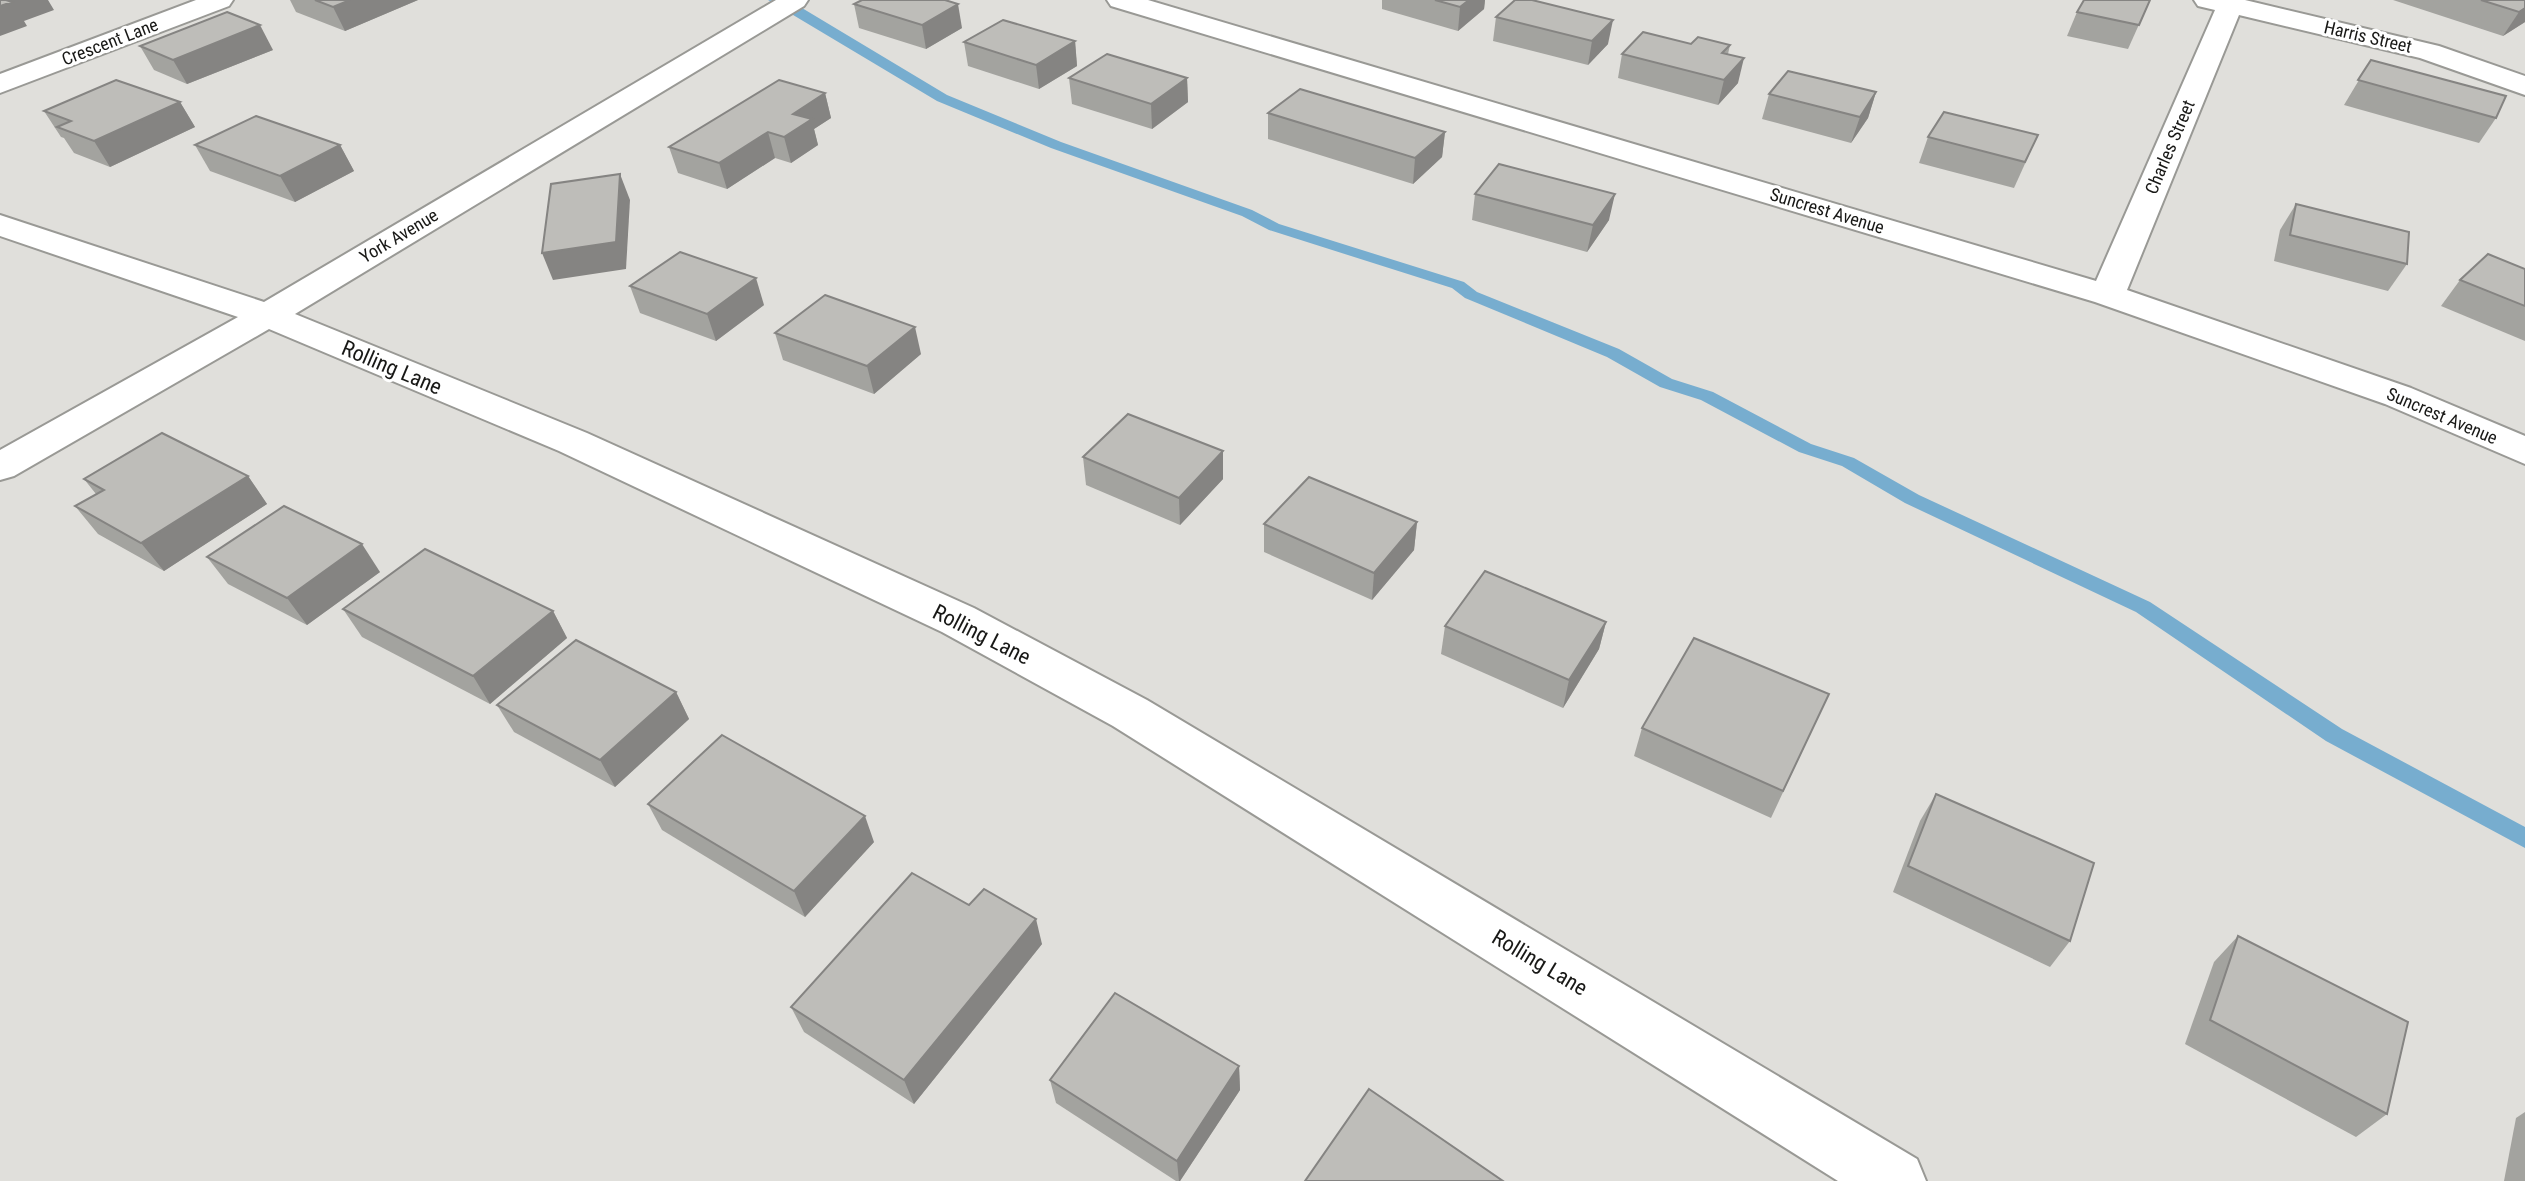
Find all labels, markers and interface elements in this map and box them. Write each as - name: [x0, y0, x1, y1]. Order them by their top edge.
- street label: Crescent Lane: [59, 14, 161, 70]
- street label: Harris Street: [2322, 16, 2414, 57]
- street label: Charles Street: [2140, 97, 2199, 197]
- street label: Suncrest Avenue: [1768, 183, 1887, 238]
- street label: York Avenue: [356, 204, 442, 267]
- street label: Rolling Lane: [338, 335, 446, 400]
- street label: Suncrest Avenue: [2384, 383, 2501, 448]
- street label: Rolling Lane: [929, 599, 1035, 670]
- street label: Rolling Lane: [1488, 924, 1592, 1001]

